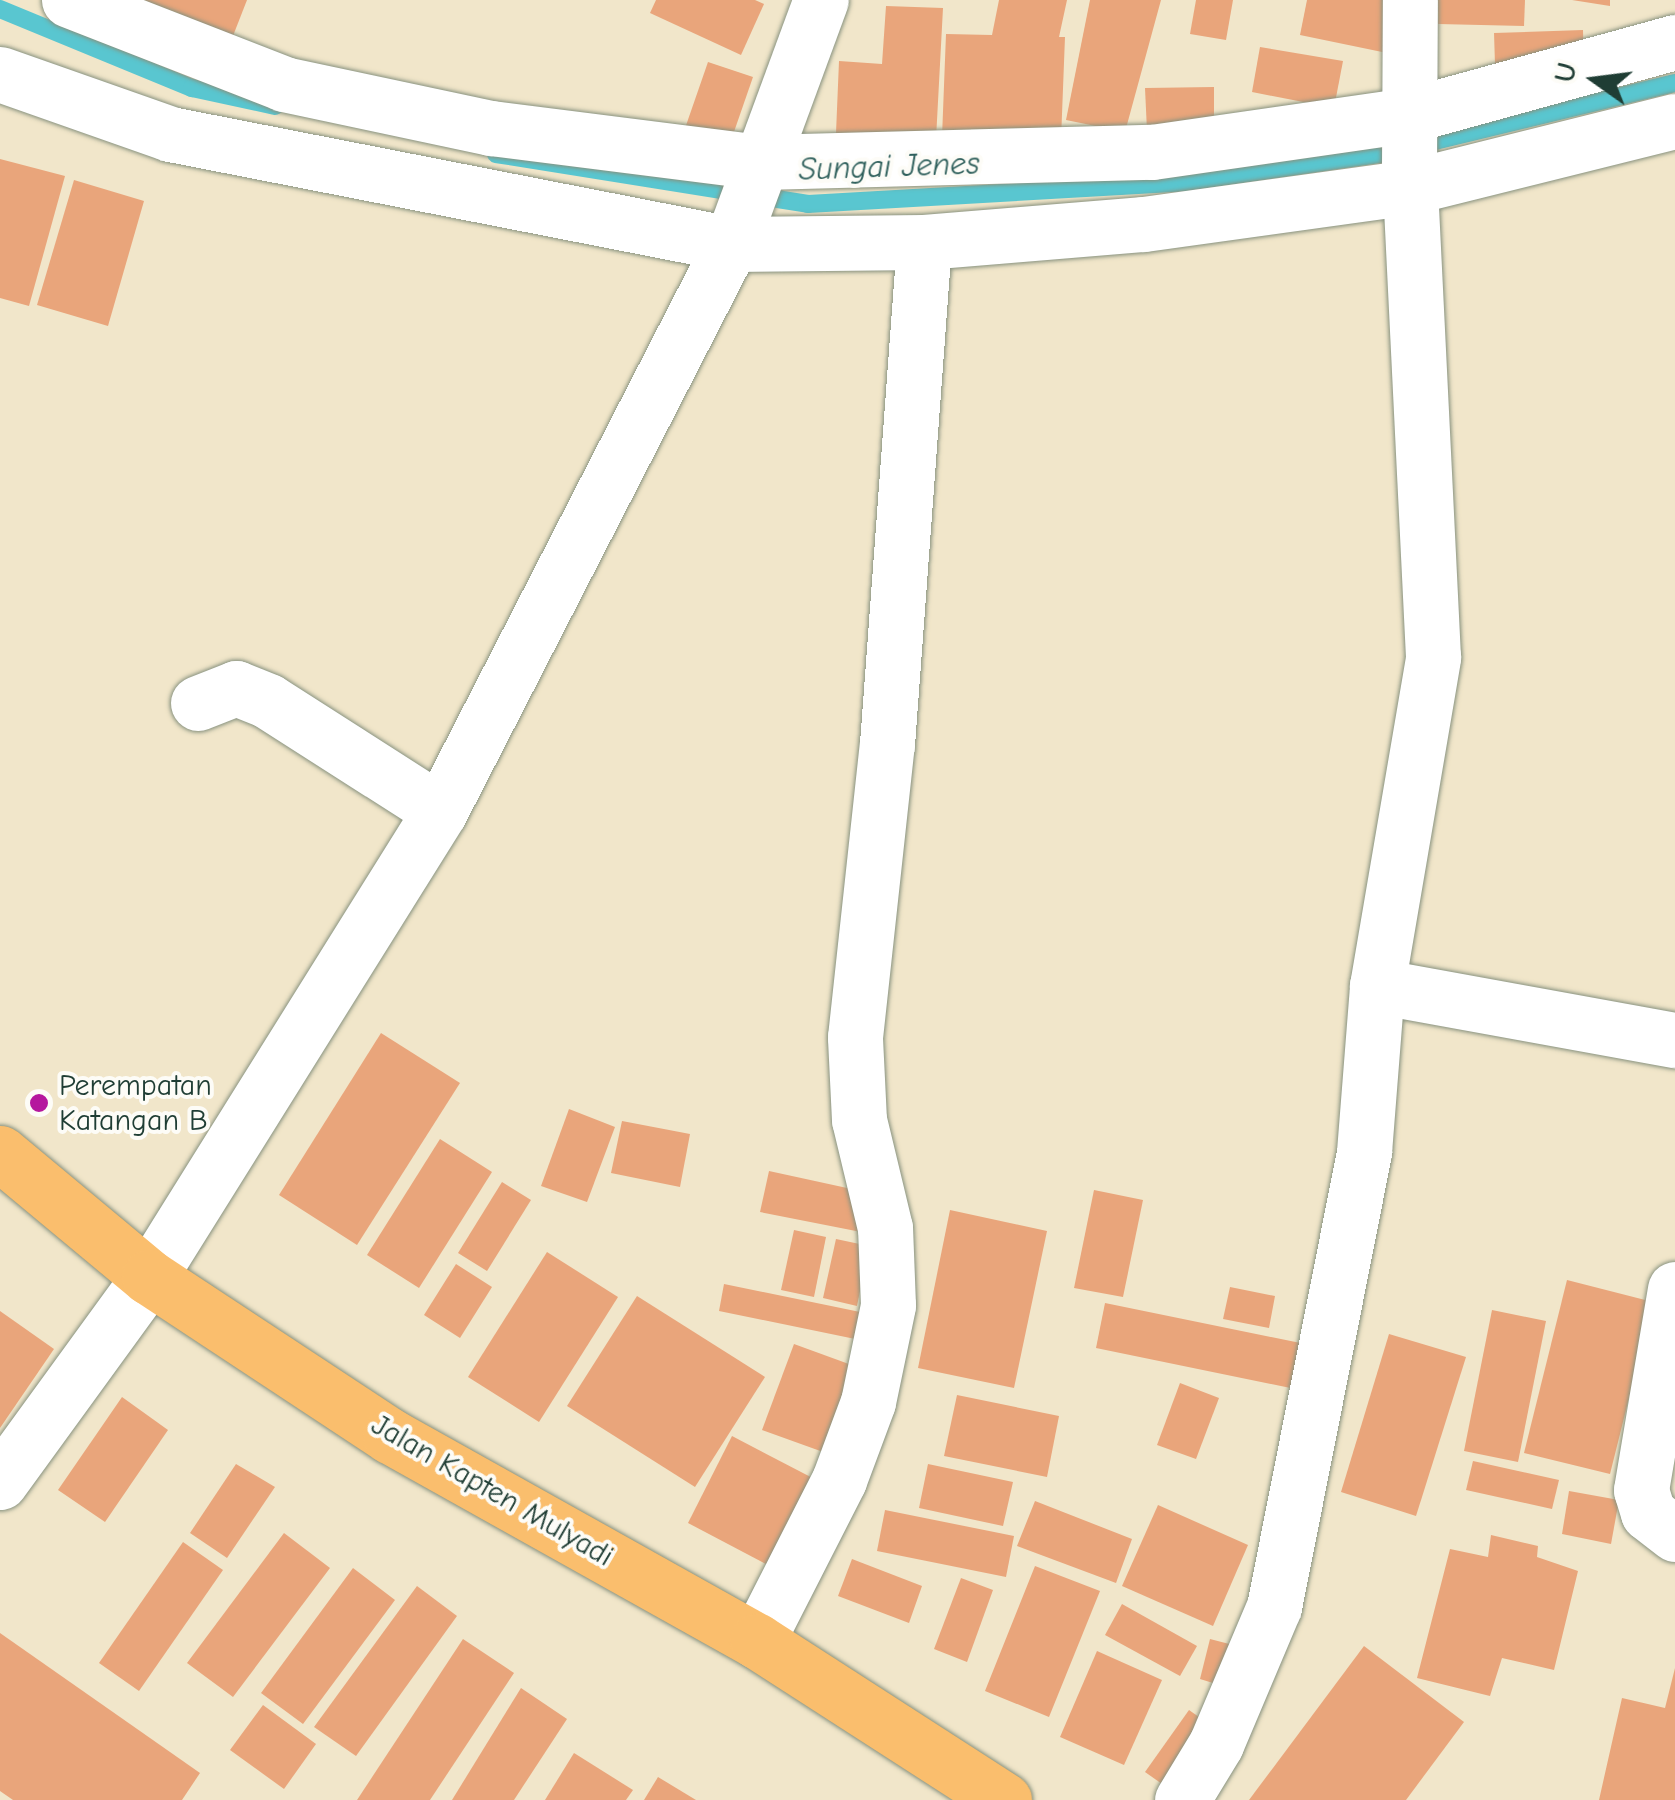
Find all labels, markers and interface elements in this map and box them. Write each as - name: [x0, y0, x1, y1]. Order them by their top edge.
- north arrow: [1545, 30, 1645, 130]
- text: U: [1548, 60, 1584, 86]
- water label: Sungai Jenes: [798, 145, 980, 189]
- place label: Perempatan Katangan B: [59, 1068, 212, 1138]
- marker: Perempatan Katangan B: [28, 1092, 50, 1114]
- street label: Jalan Kapten Mulyadi: [365, 1407, 619, 1575]

